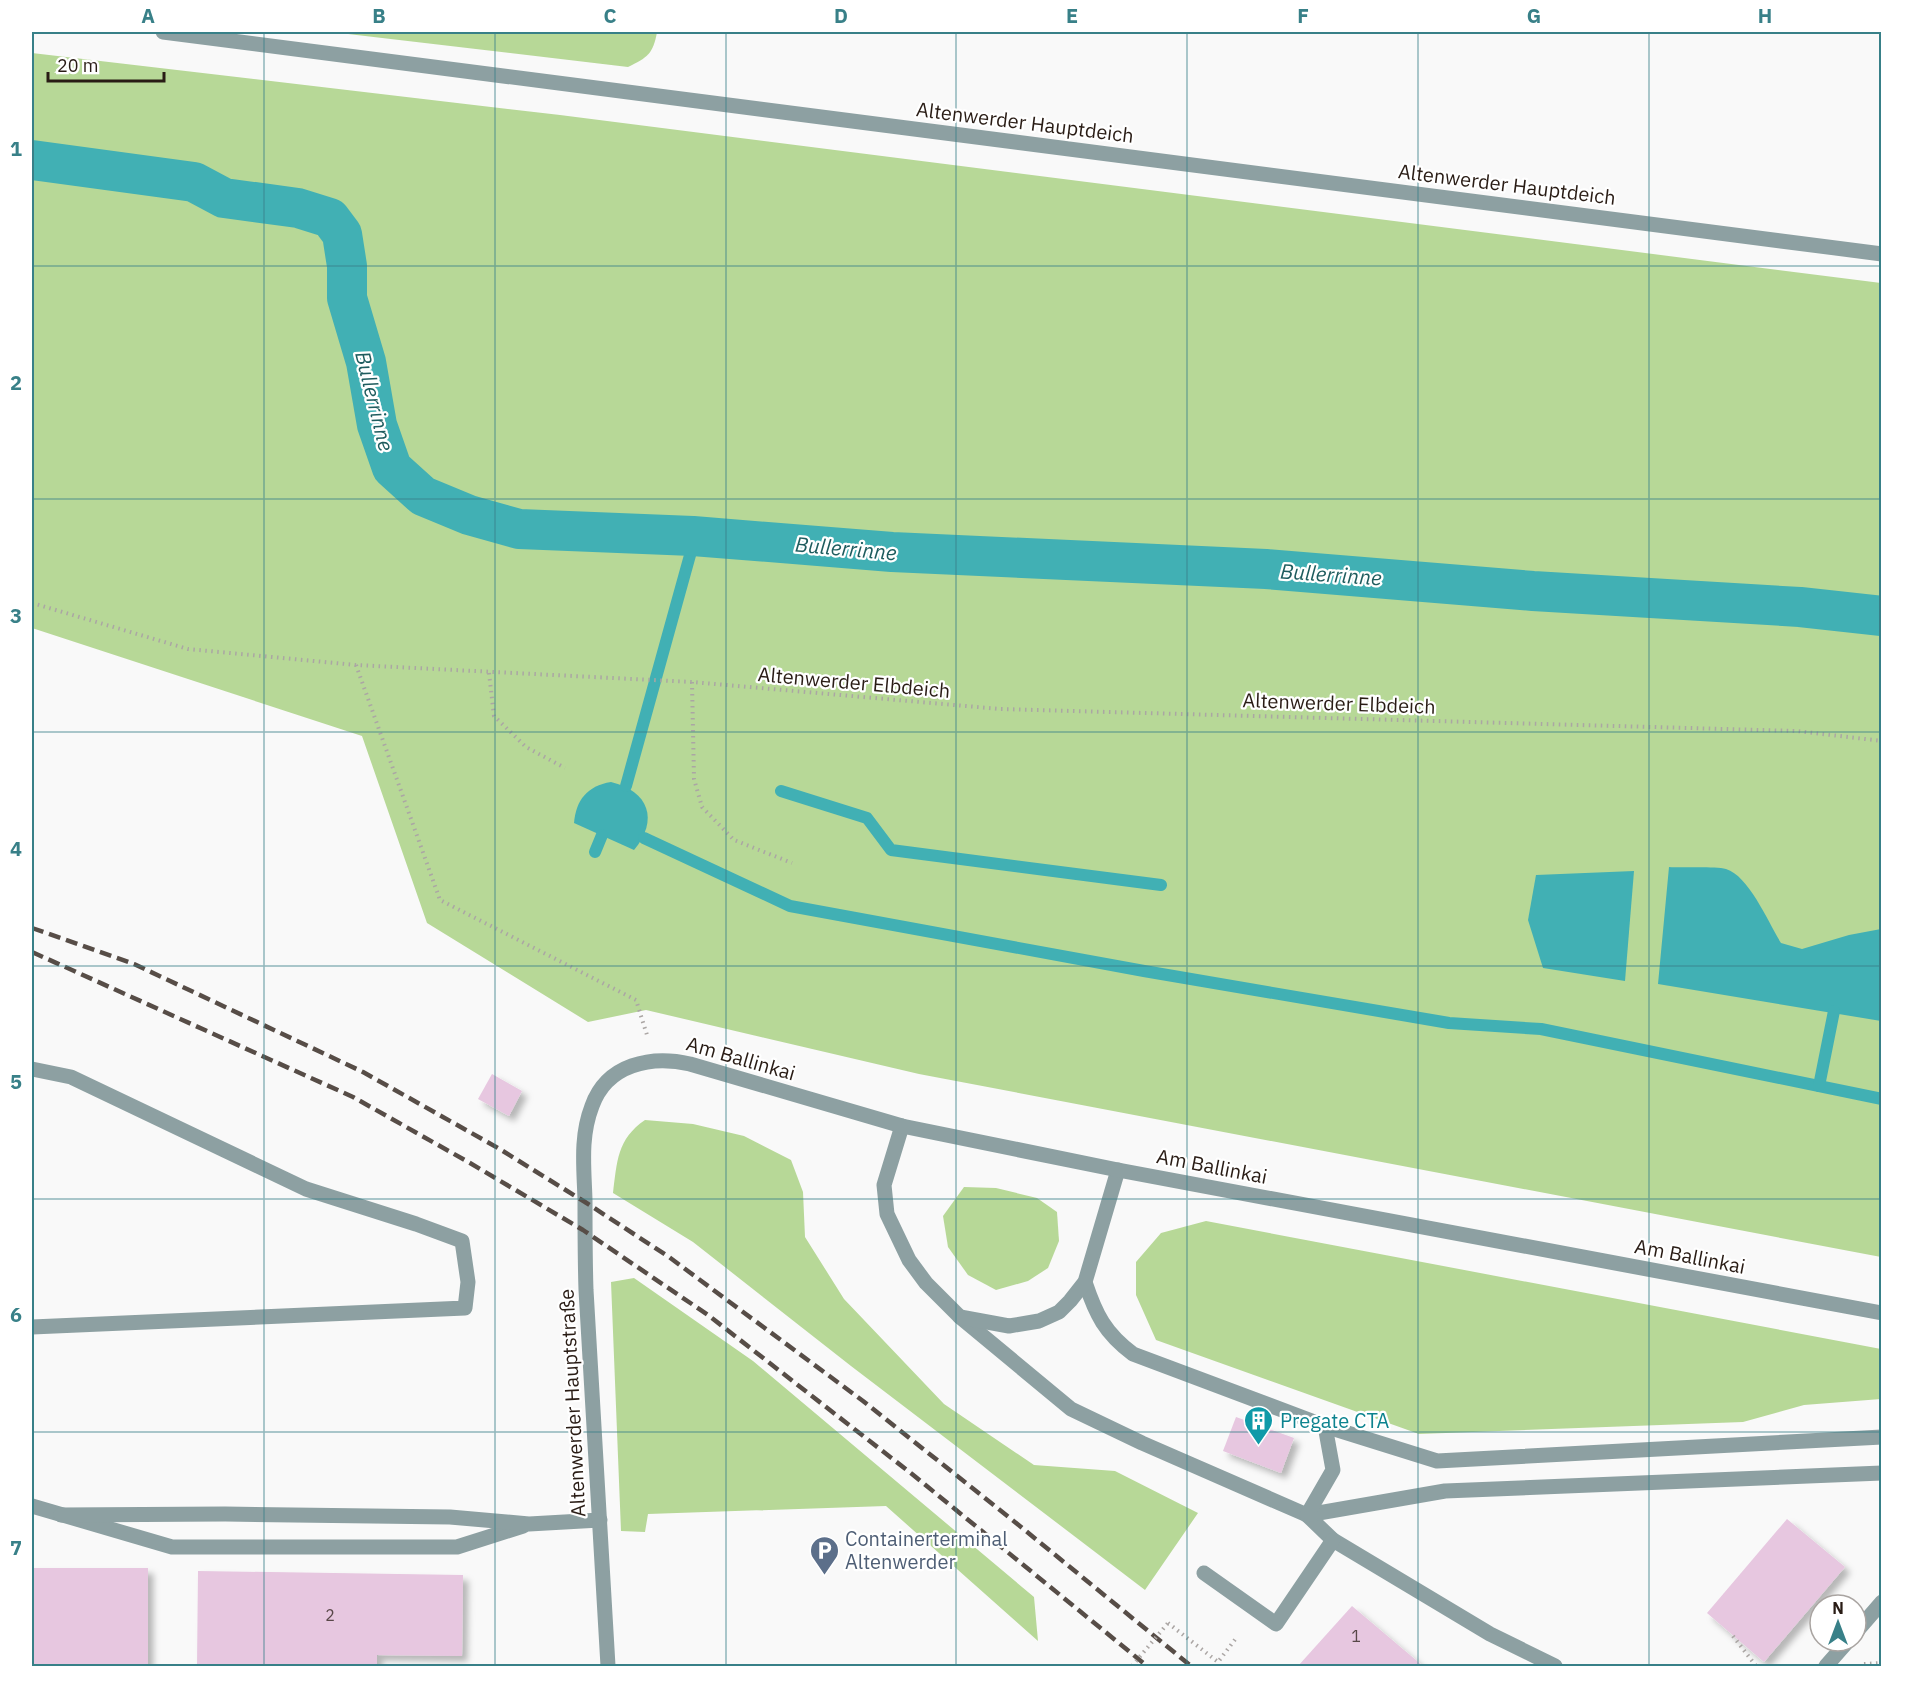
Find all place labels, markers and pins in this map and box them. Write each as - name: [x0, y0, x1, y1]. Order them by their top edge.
- building icon: Pregate CTA: [1243, 1404, 1275, 1446]
- place label: Pregate CTA: [1280, 1407, 1390, 1434]
- place label: Containerterminal Altenwerder: [845, 1525, 1008, 1575]
- parking icon: Containerterminal Altenwerder: [808, 1534, 840, 1576]

